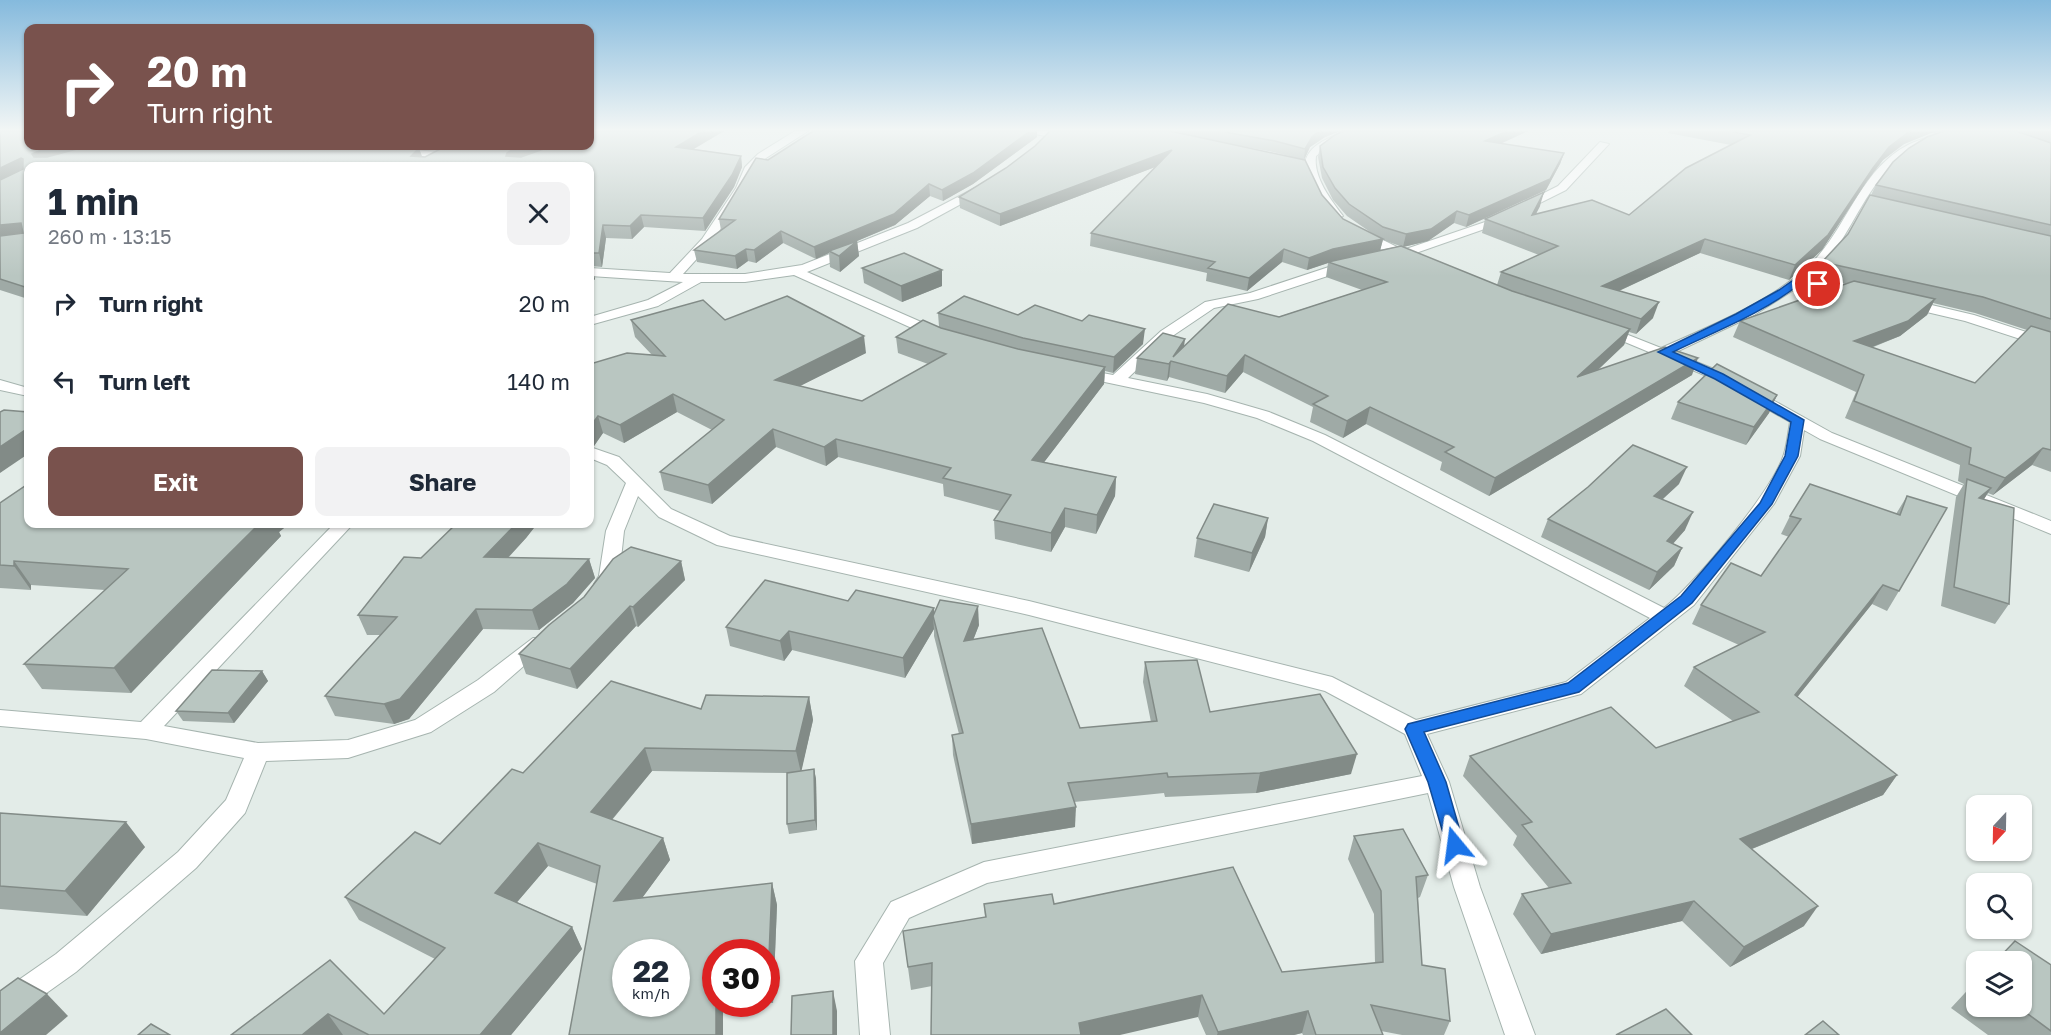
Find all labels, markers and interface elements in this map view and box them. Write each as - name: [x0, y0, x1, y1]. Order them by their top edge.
- text: 20 m: [147, 46, 247, 96]
- icon: right: [48, 48, 126, 126]
- text: Turn right: [147, 97, 273, 129]
- text: 1 min: [48, 180, 139, 223]
- button: close: [507, 182, 570, 245]
- text: 260 m · 13:15: [48, 224, 172, 248]
- pin: [1792, 258, 1843, 309]
- icon: arrive: [1801, 267, 1834, 300]
- icon: right: [48, 287, 81, 320]
- text: Turn right: [99, 290, 203, 317]
- text: 20 m: [519, 290, 570, 317]
- icon: left: [48, 365, 81, 398]
- text: Turn left: [99, 368, 190, 395]
- text: 140 m: [507, 368, 570, 395]
- button: Exit: [48, 447, 303, 516]
- button: Share: [315, 447, 570, 516]
- north arrow: [1966, 795, 2032, 861]
- map controls: [1966, 795, 2032, 1017]
- position arrow: [1423, 813, 1487, 877]
- button: search: [1966, 873, 2032, 939]
- speed limit sign: 30: [702, 939, 780, 1017]
- button: layers: [1966, 951, 2032, 1017]
- text: 22: [633, 953, 669, 989]
- text: km/h: [632, 984, 670, 1002]

